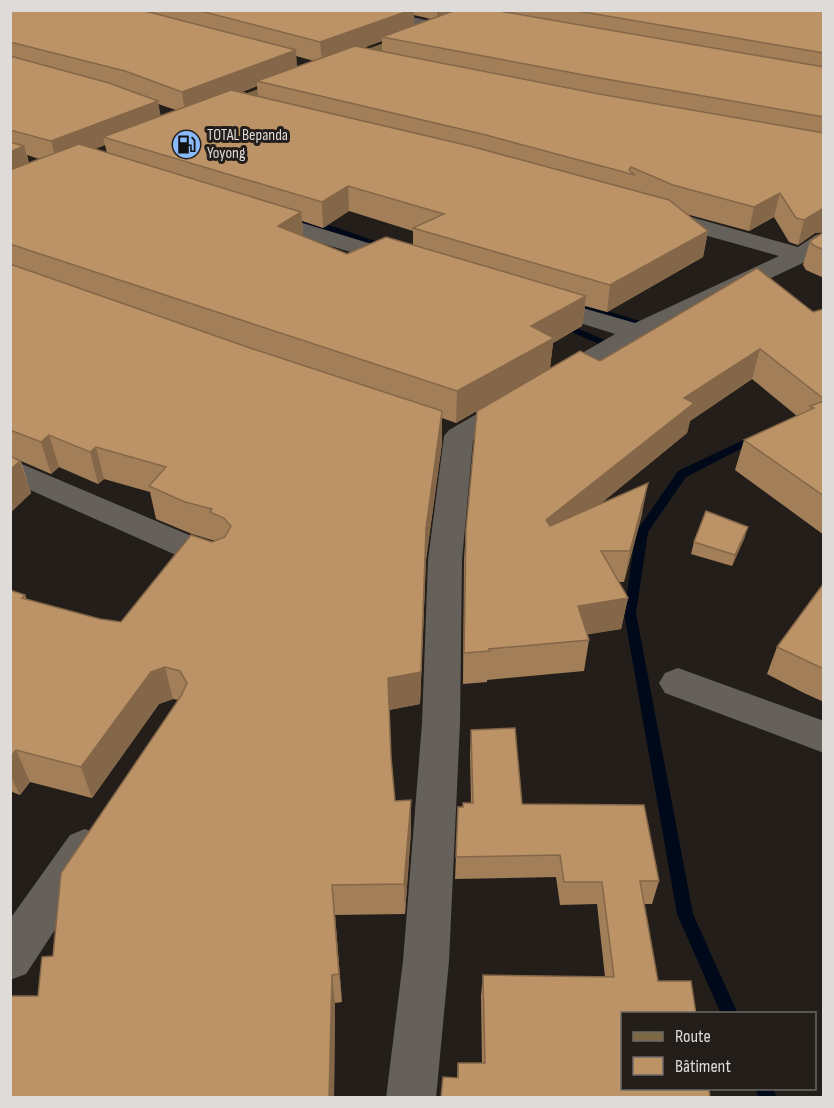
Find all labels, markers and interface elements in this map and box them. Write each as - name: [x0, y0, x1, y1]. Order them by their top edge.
- place label: TOTAL Bepanda Yoyong: [207, 126, 288, 163]
- fuel station icon: TOTAL Bepanda Yoyong: [170, 128, 202, 160]
- legend: [621, 1012, 816, 1090]
- text: Route: [675, 1026, 711, 1047]
- text: Bâtiment: [675, 1056, 731, 1077]

